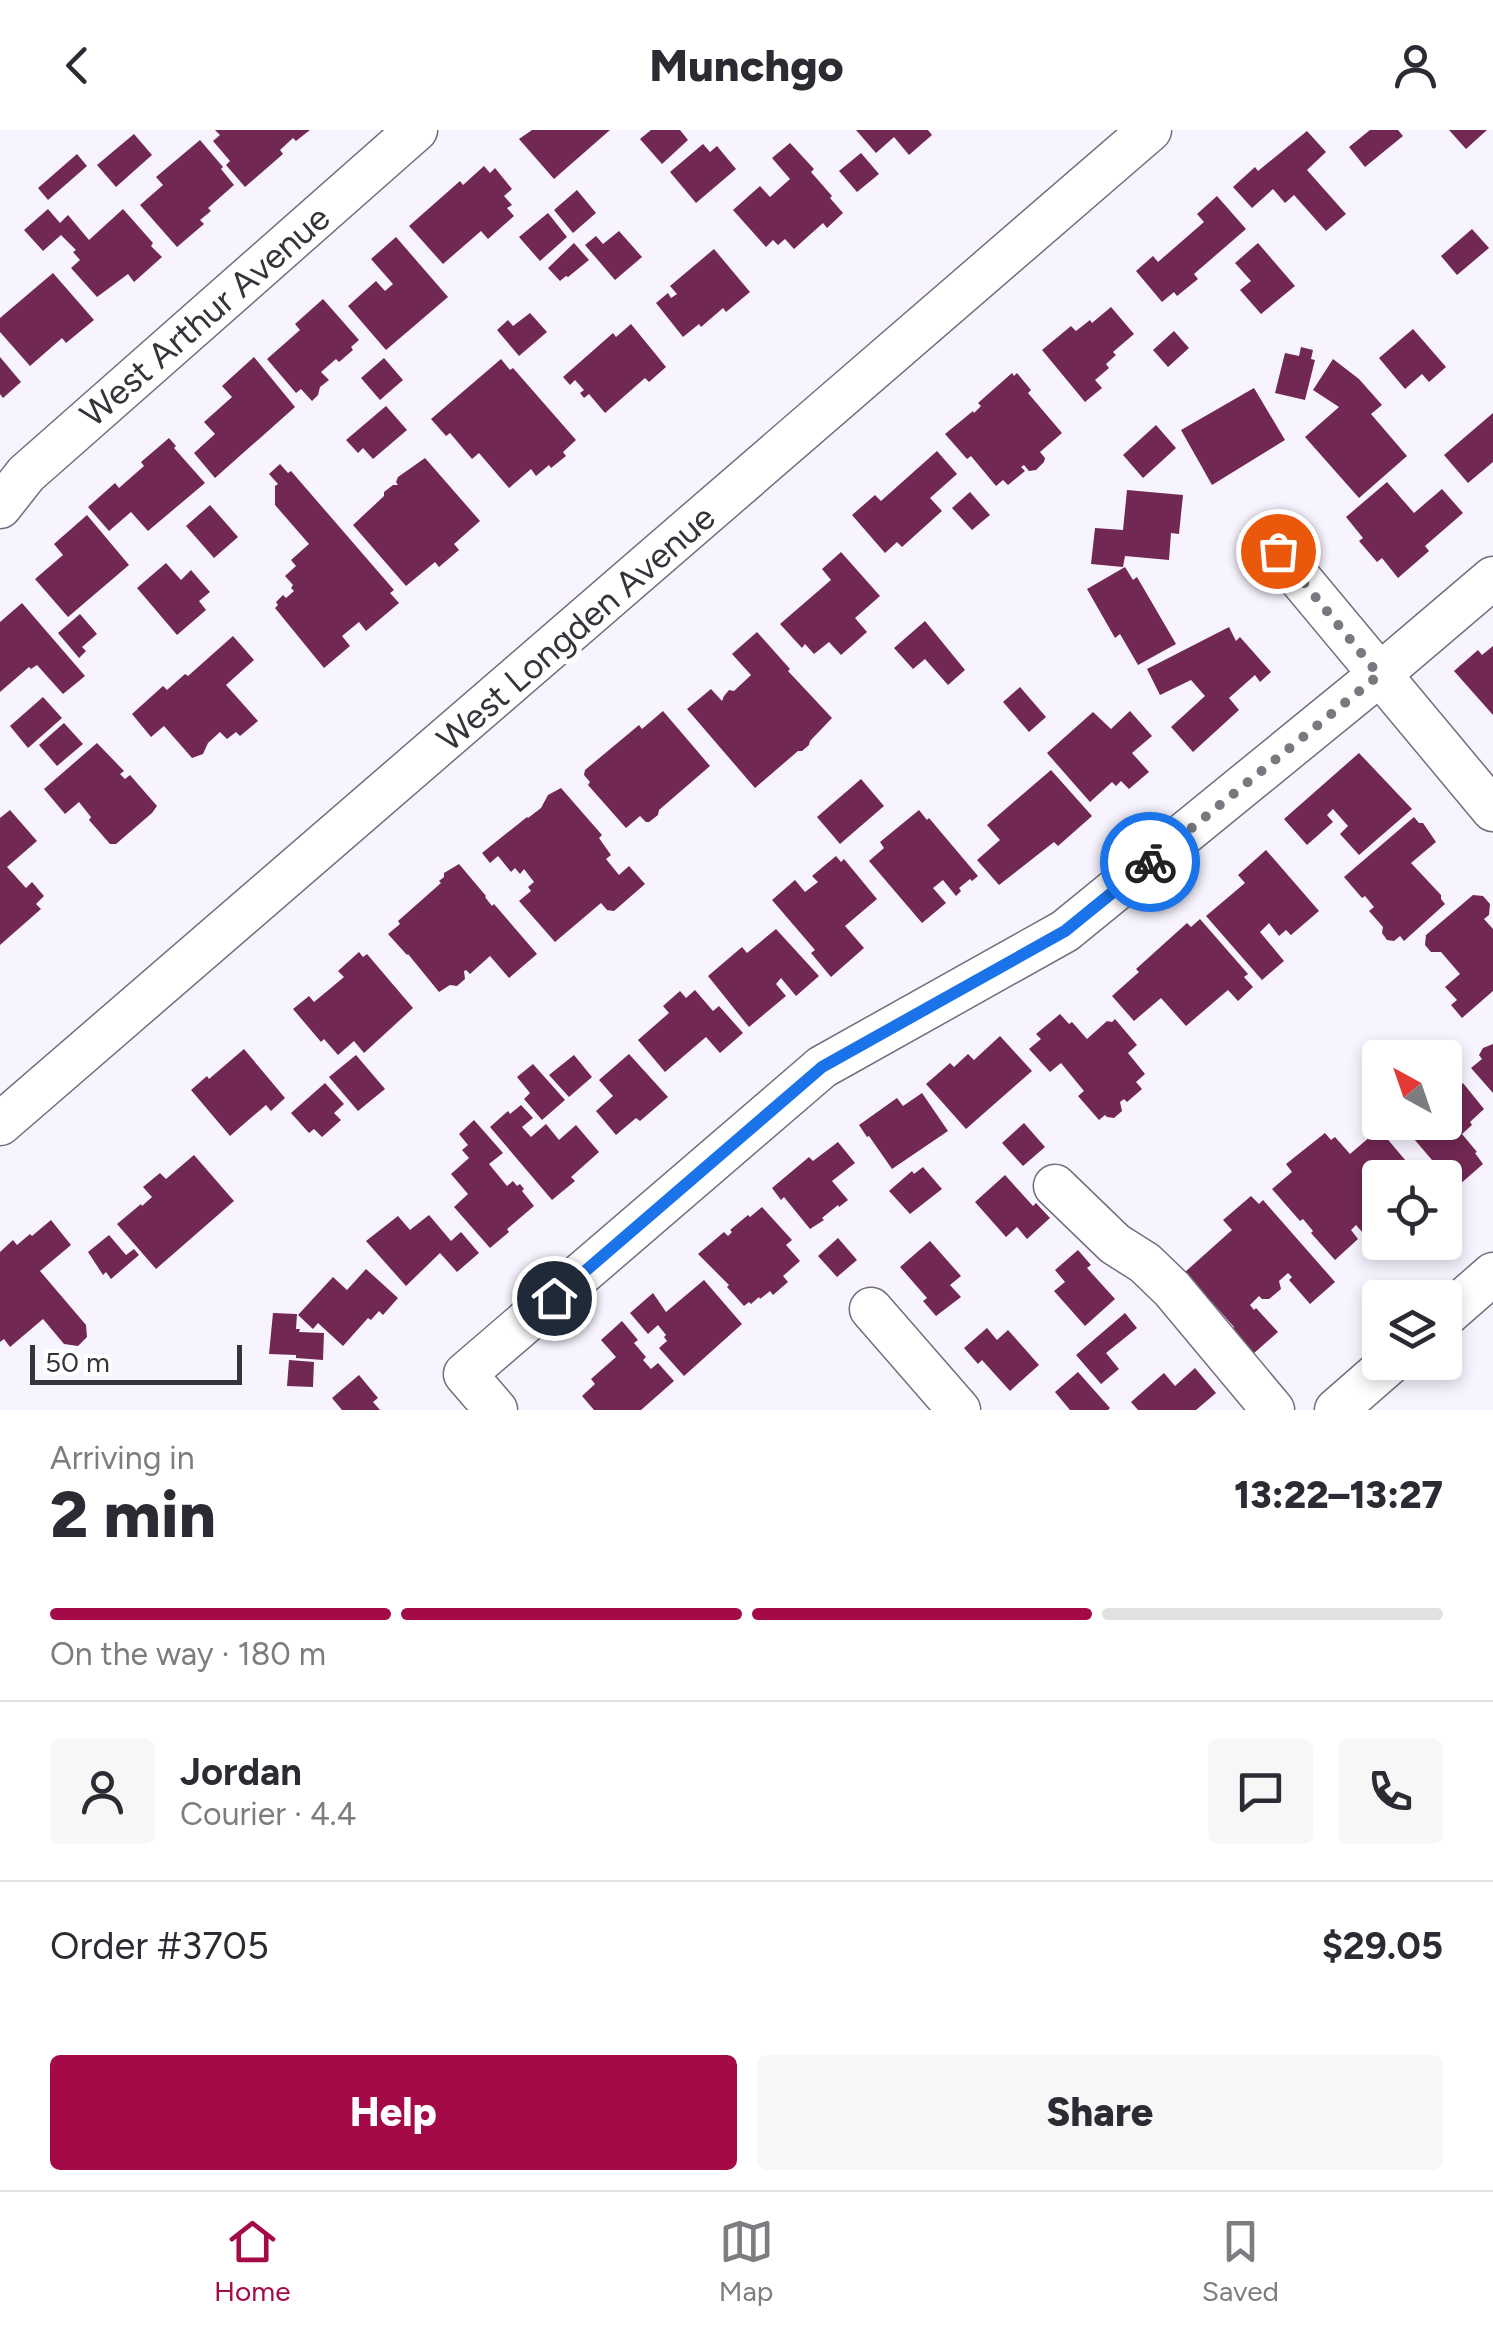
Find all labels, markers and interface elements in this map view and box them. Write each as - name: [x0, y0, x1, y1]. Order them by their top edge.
- icon: back: [50, 38, 105, 93]
- text: Munchgo: [649, 38, 844, 92]
- icon: person: [1388, 38, 1443, 93]
- street label: West Arthur Avenue: [72, 196, 338, 436]
- street label: West Longden Avenue: [429, 496, 723, 760]
- pin: [1236, 509, 1321, 594]
- icon: bag: [1251, 524, 1306, 579]
- courier: [1100, 812, 1200, 912]
- icon: bike: [1123, 835, 1178, 890]
- north arrow: [1362, 1040, 1462, 1140]
- map controls: [1362, 1040, 1462, 1380]
- button: locate: [1362, 1160, 1462, 1260]
- pin: [512, 1256, 597, 1341]
- icon: home: [527, 1271, 582, 1326]
- button: layers: [1362, 1280, 1462, 1380]
- scale bar: [30, 1340, 242, 1384]
- text: 50 m: [45, 1345, 110, 1379]
- text: Arriving in: [50, 1439, 195, 1477]
- text: 13:22–13:27: [1234, 1472, 1443, 1518]
- text: 2 min: [50, 1475, 216, 1553]
- text: On the way · 180 m: [50, 1635, 326, 1673]
- button: person: [50, 1739, 155, 1844]
- button: chat: [1208, 1739, 1313, 1844]
- button: phone: [1338, 1739, 1443, 1844]
- text: Jordan: [180, 1749, 302, 1795]
- text: Courier · 4.4: [180, 1795, 356, 1833]
- text: Order #3705: [50, 1923, 269, 1969]
- text: $29.05: [1322, 1923, 1443, 1969]
- button: Help: [50, 2055, 737, 2170]
- button: Share: [757, 2055, 1443, 2170]
- tab: Home: [214, 2214, 290, 2308]
- tab: Map: [719, 2214, 774, 2308]
- tab: Saved: [1202, 2214, 1279, 2308]

